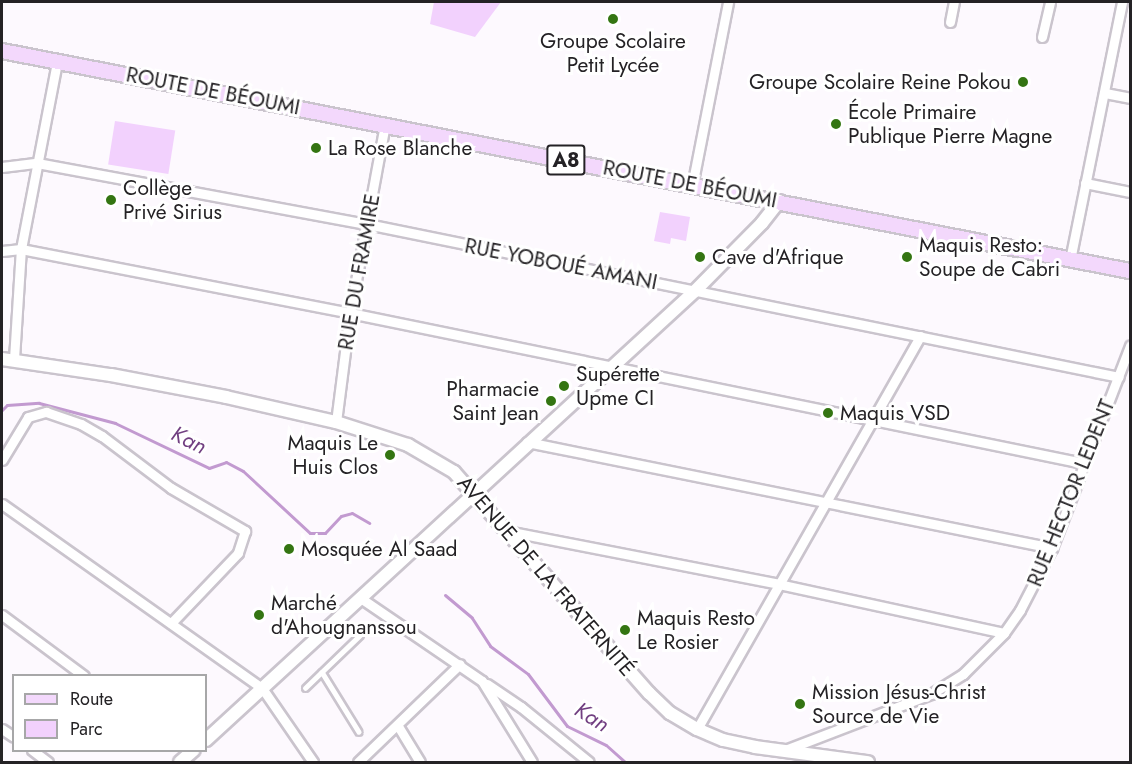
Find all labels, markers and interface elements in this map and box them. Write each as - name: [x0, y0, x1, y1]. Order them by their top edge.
- marker: Groupe Scolaire Petit Lycée: [606, 12, 620, 26]
- place label: Groupe Scolaire Petit Lycée: [540, 28, 686, 78]
- street label: ROUTE DE BÉOUMI: [124, 62, 302, 120]
- place label: Groupe Scolaire Reine Pokou: [749, 69, 1011, 95]
- marker: Groupe Scolaire Reine Pokou: [1016, 75, 1030, 89]
- place label: École Primaire Publique Pierre Magne: [848, 99, 1052, 149]
- marker: École Primaire Publique Pierre Magne: [829, 117, 843, 131]
- place label: La Rose Blanche: [328, 135, 472, 161]
- marker: La Rose Blanche: [309, 141, 323, 155]
- road number: A8: [545, 143, 587, 177]
- street label: ROUTE DE BÉOUMI: [601, 155, 779, 213]
- place label: Collège Privé Sirius: [123, 175, 222, 225]
- street label: RUE DU FRAMIRE: [333, 192, 385, 352]
- marker: Collège Privé Sirius: [104, 193, 118, 207]
- place label: Maquis Resto: Soupe de Cabri: [919, 232, 1060, 282]
- street label: RUE YOBOUÉ AMANI: [463, 233, 659, 295]
- place label: Cave d'Afrique: [712, 244, 844, 270]
- marker: Cave d'Afrique: [693, 250, 707, 264]
- marker: Maquis Resto: Soupe de Cabri: [900, 250, 914, 264]
- place label: Supérette Upme CI: [576, 361, 660, 411]
- place label: Pharmacie Saint Jean: [446, 376, 539, 426]
- marker: Supérette Upme CI: [557, 379, 571, 393]
- marker: Pharmacie Saint Jean: [544, 394, 558, 408]
- street label: RUE HECTOR LEDENT: [1022, 396, 1120, 590]
- place label: Maquis VSD: [840, 400, 950, 426]
- marker: Maquis VSD: [821, 406, 835, 420]
- water label: Kan: [167, 420, 211, 460]
- place label: Maquis Le Huis Clos: [287, 430, 378, 480]
- marker: Maquis Le Huis Clos: [383, 448, 397, 462]
- street label: AVENUE DE LA FRATERNITÉ: [452, 471, 640, 681]
- place label: Mosquée Al Saad: [301, 536, 458, 562]
- marker: Mosquée Al Saad: [282, 542, 296, 556]
- place label: Marché d'Ahougnanssou: [271, 590, 417, 640]
- place label: Maquis Resto Le Rosier: [637, 605, 755, 655]
- marker: Marché d'Ahougnanssou: [252, 608, 266, 622]
- marker: Maquis Resto Le Rosier: [618, 623, 632, 637]
- legend: [12, 674, 207, 752]
- place label: Mission Jésus-Christ Source de Vie: [812, 679, 985, 729]
- text: Route: [70, 686, 113, 712]
- water label: Kan: [570, 696, 614, 738]
- marker: Mission Jésus-Christ Source de Vie: [793, 697, 807, 711]
- text: Parc: [70, 716, 103, 742]

